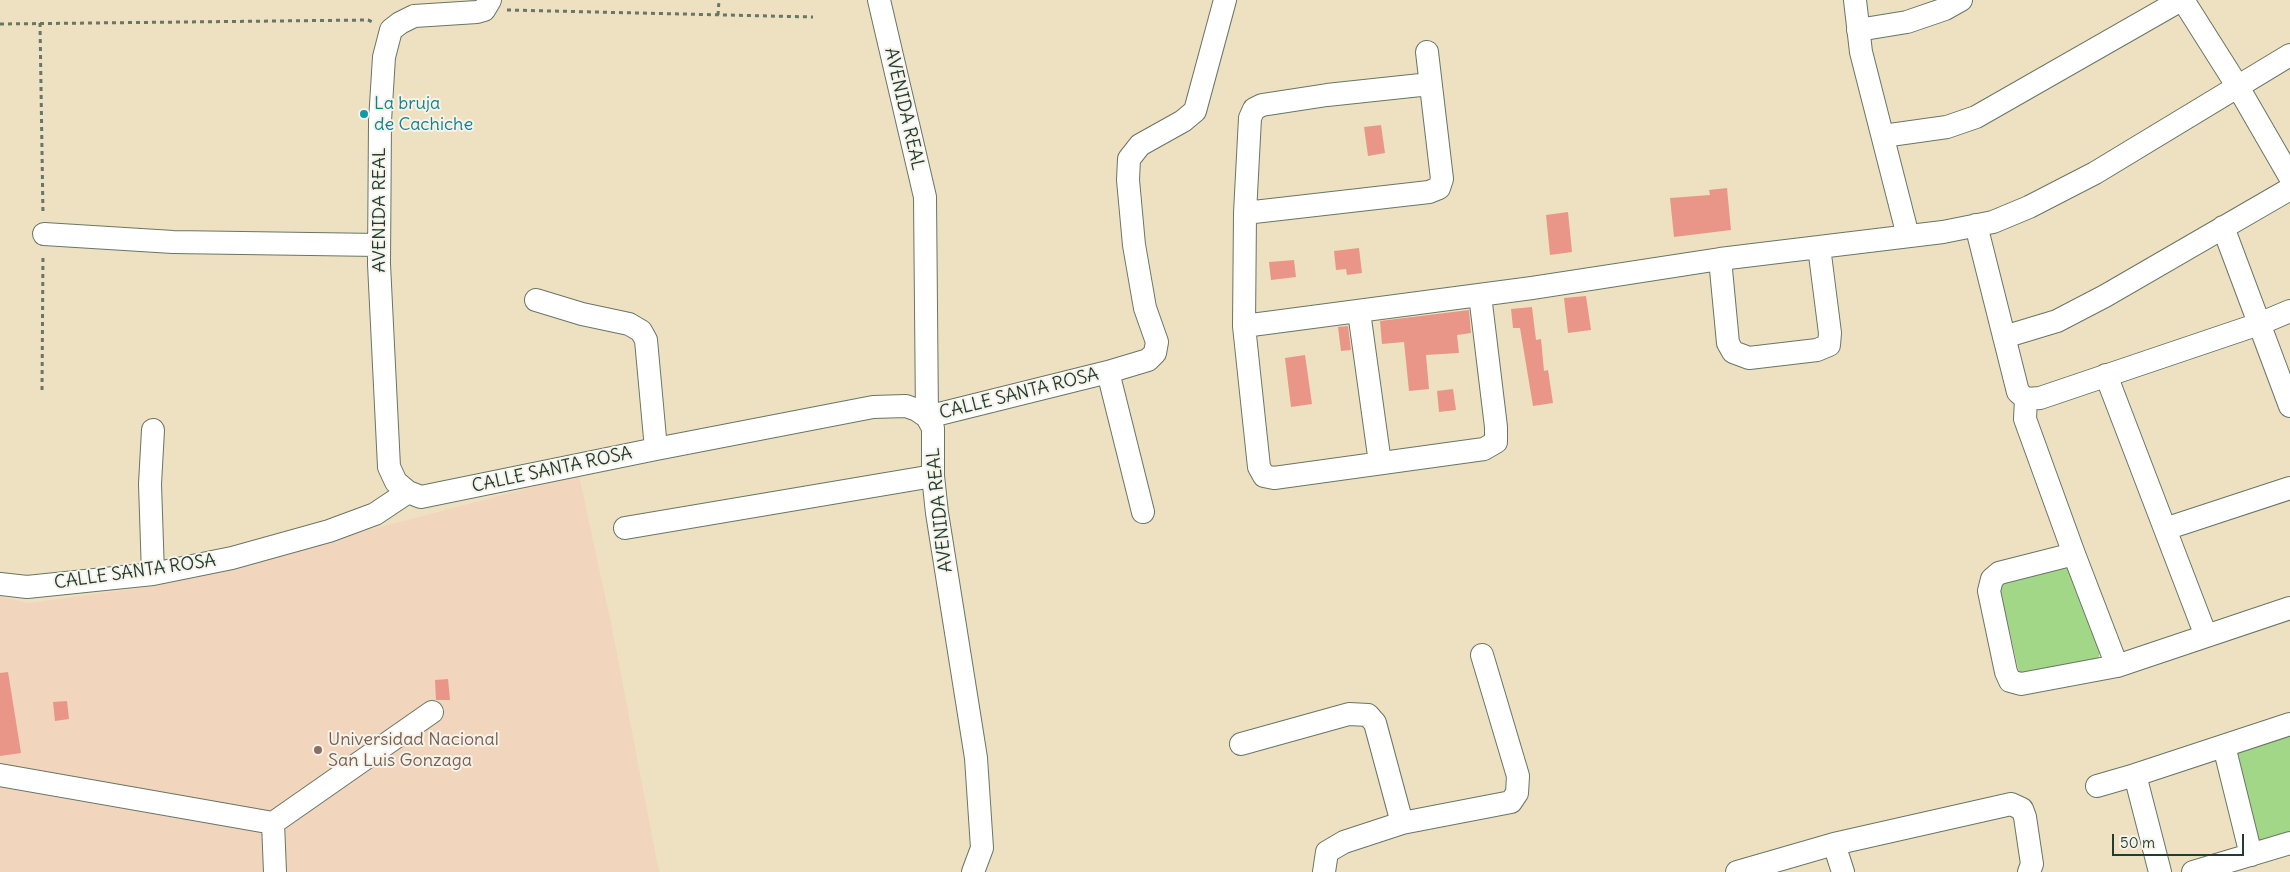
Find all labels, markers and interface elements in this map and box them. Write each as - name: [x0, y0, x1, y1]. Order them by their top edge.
- street label: AVENIDA REAL: [879, 46, 929, 172]
- place label: La bruja de Cachiche: [374, 93, 473, 136]
- marker: La bruja de Cachiche: [358, 108, 370, 120]
- street label: AVENIDA REAL: [369, 147, 391, 273]
- street label: CALLE SANTA ROSA: [937, 364, 1101, 424]
- street label: CALLE SANTA ROSA: [470, 442, 634, 498]
- street label: AVENIDA REAL: [923, 447, 957, 573]
- street label: CALLE SANTA ROSA: [53, 550, 217, 594]
- place label: Universidad Nacional San Luis Gonzaga: [328, 729, 499, 772]
- marker: Universidad Nacional San Luis Gonzaga: [312, 744, 324, 756]
- scale bar: [2115, 824, 2248, 856]
- text: 50 m: [2120, 833, 2155, 852]

